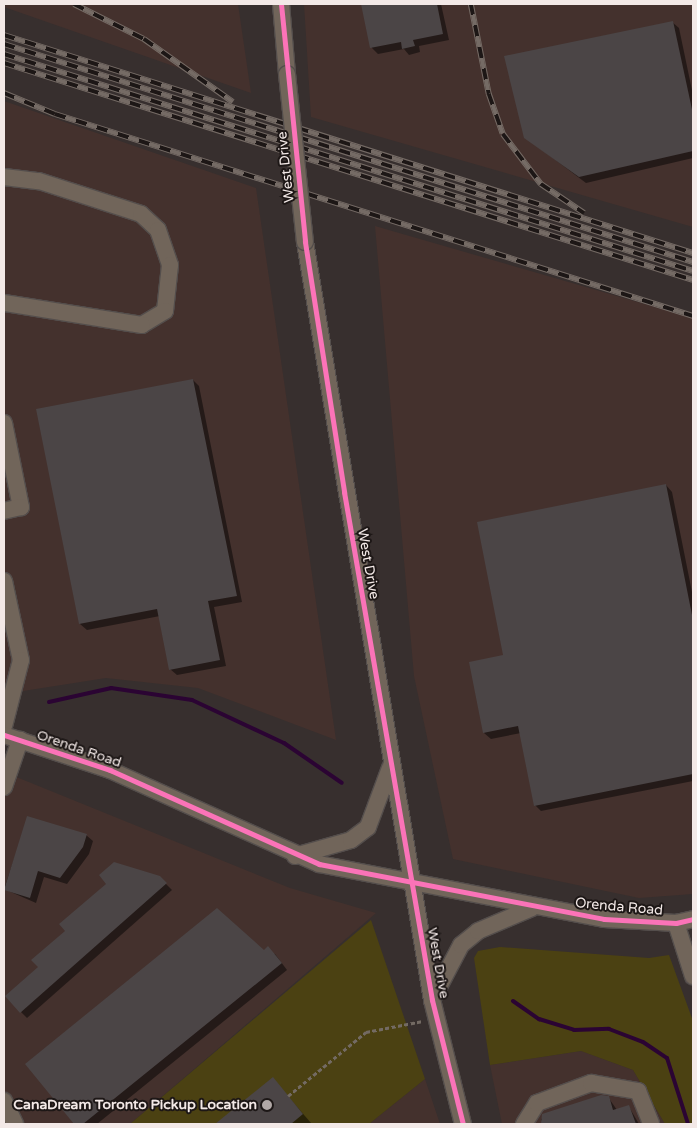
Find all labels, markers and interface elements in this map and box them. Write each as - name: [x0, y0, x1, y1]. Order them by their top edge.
- street label: West Drive: [274, 131, 298, 203]
- street label: West Drive: [354, 527, 382, 601]
- street label: Orenda Road: [34, 727, 124, 771]
- street label: Orenda Road: [574, 895, 664, 919]
- street label: West Drive: [424, 926, 452, 1000]
- place label: CanaDream Toronto Pickup Location: [13, 1097, 257, 1113]
- marker: CanaDream Toronto Pickup Location: [261, 1099, 273, 1111]

